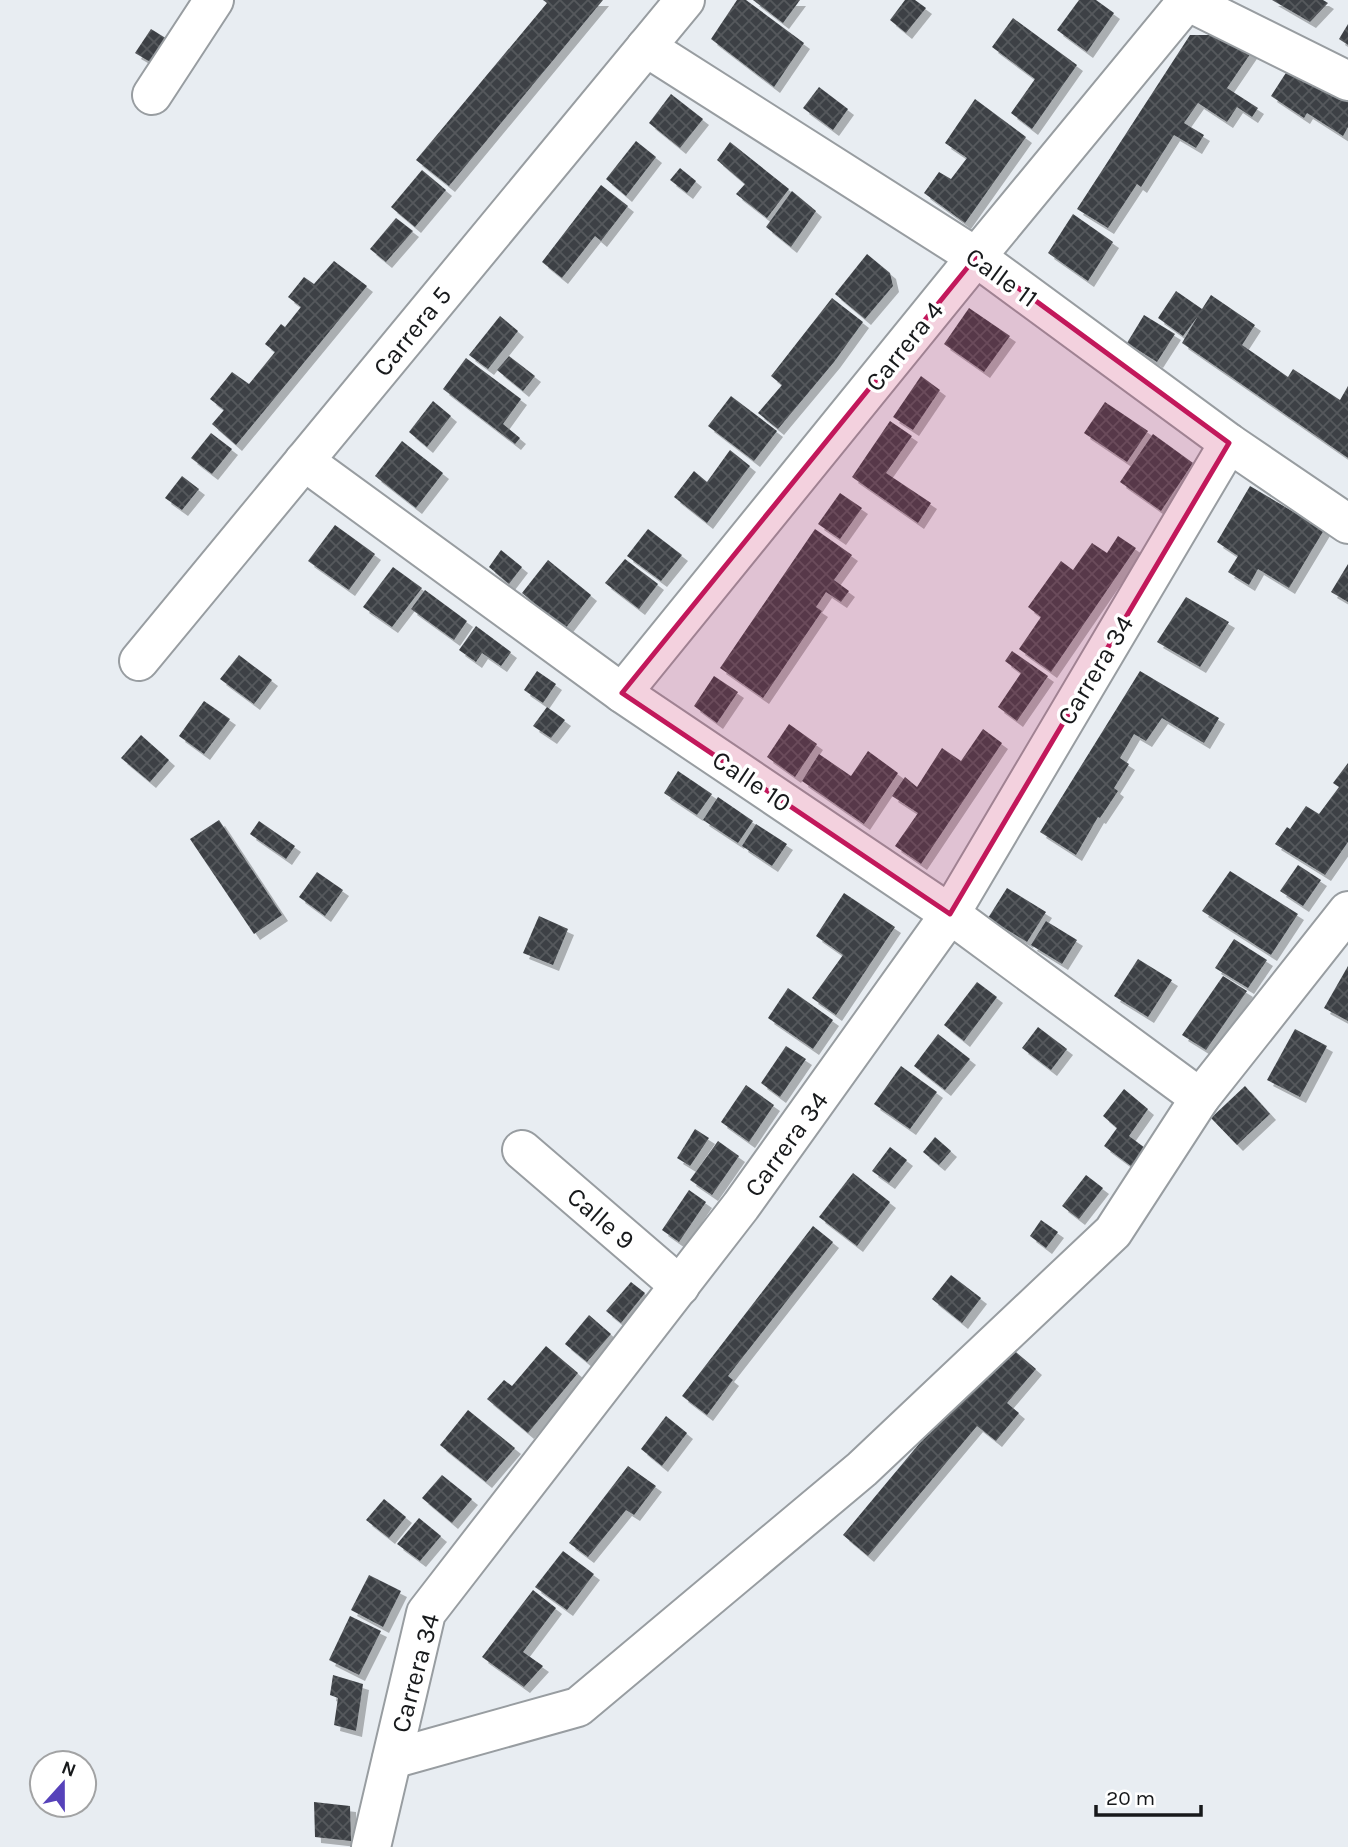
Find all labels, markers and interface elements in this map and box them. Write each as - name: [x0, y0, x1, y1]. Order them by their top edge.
- street label: Calle 11: [960, 241, 1044, 314]
- street label: Carrera 5: [367, 280, 458, 383]
- street label: Carrera 4: [859, 295, 950, 398]
- street label: Carrera 34: [1051, 610, 1140, 731]
- street label: Calle 10: [706, 744, 797, 819]
- street label: Carrera 34: [738, 1086, 835, 1203]
- street label: Calle 9: [561, 1181, 641, 1256]
- street label: Carrera 34: [385, 1610, 446, 1736]
- north arrow: [28, 1749, 98, 1819]
- text: N: [58, 1756, 79, 1782]
- scale bar: [1096, 1773, 1201, 1817]
- text: 20 m: [1106, 1786, 1155, 1810]

